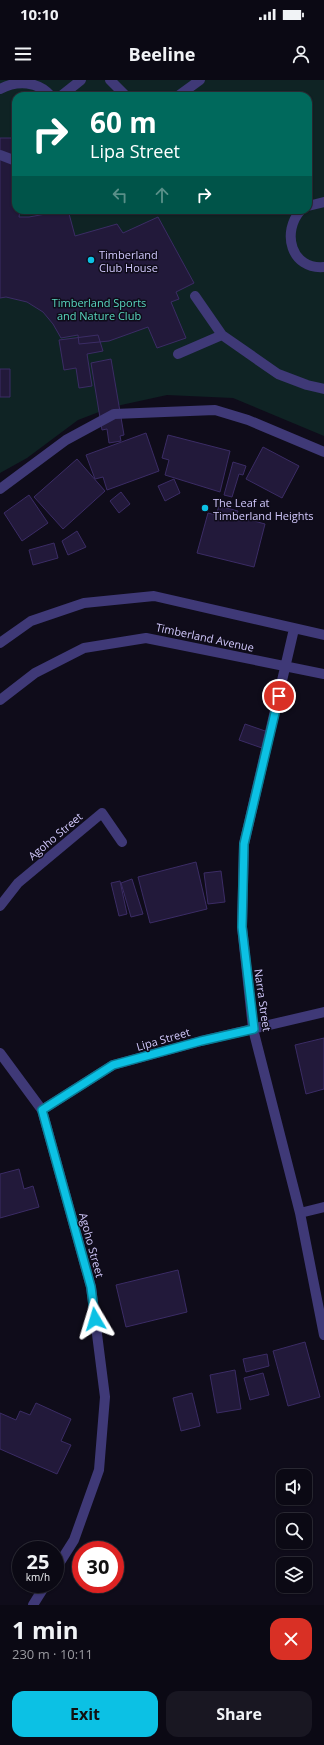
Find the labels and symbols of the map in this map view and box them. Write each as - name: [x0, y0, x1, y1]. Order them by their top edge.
- place label: Timberland Club House: [99, 247, 158, 275]
- marker: Timberland Club House: [86, 255, 96, 265]
- park label: Timberland Sports and Nature Club: [52, 295, 146, 323]
- place label: The Leaf at Timberland Heights: [213, 495, 314, 523]
- marker: The Leaf at Timberland Heights: [200, 503, 210, 513]
- street label: Timberland Avenue: [155, 619, 255, 655]
- pin: [262, 679, 296, 713]
- street label: Agoho Street: [25, 809, 85, 863]
- street label: Narra Street: [251, 968, 275, 1032]
- street label: Lipa Street: [135, 1024, 192, 1054]
- street label: Agoho Street: [76, 1211, 108, 1279]
- position arrow: [74, 1298, 116, 1340]
- speed limit sign: 30: [72, 1541, 124, 1593]

